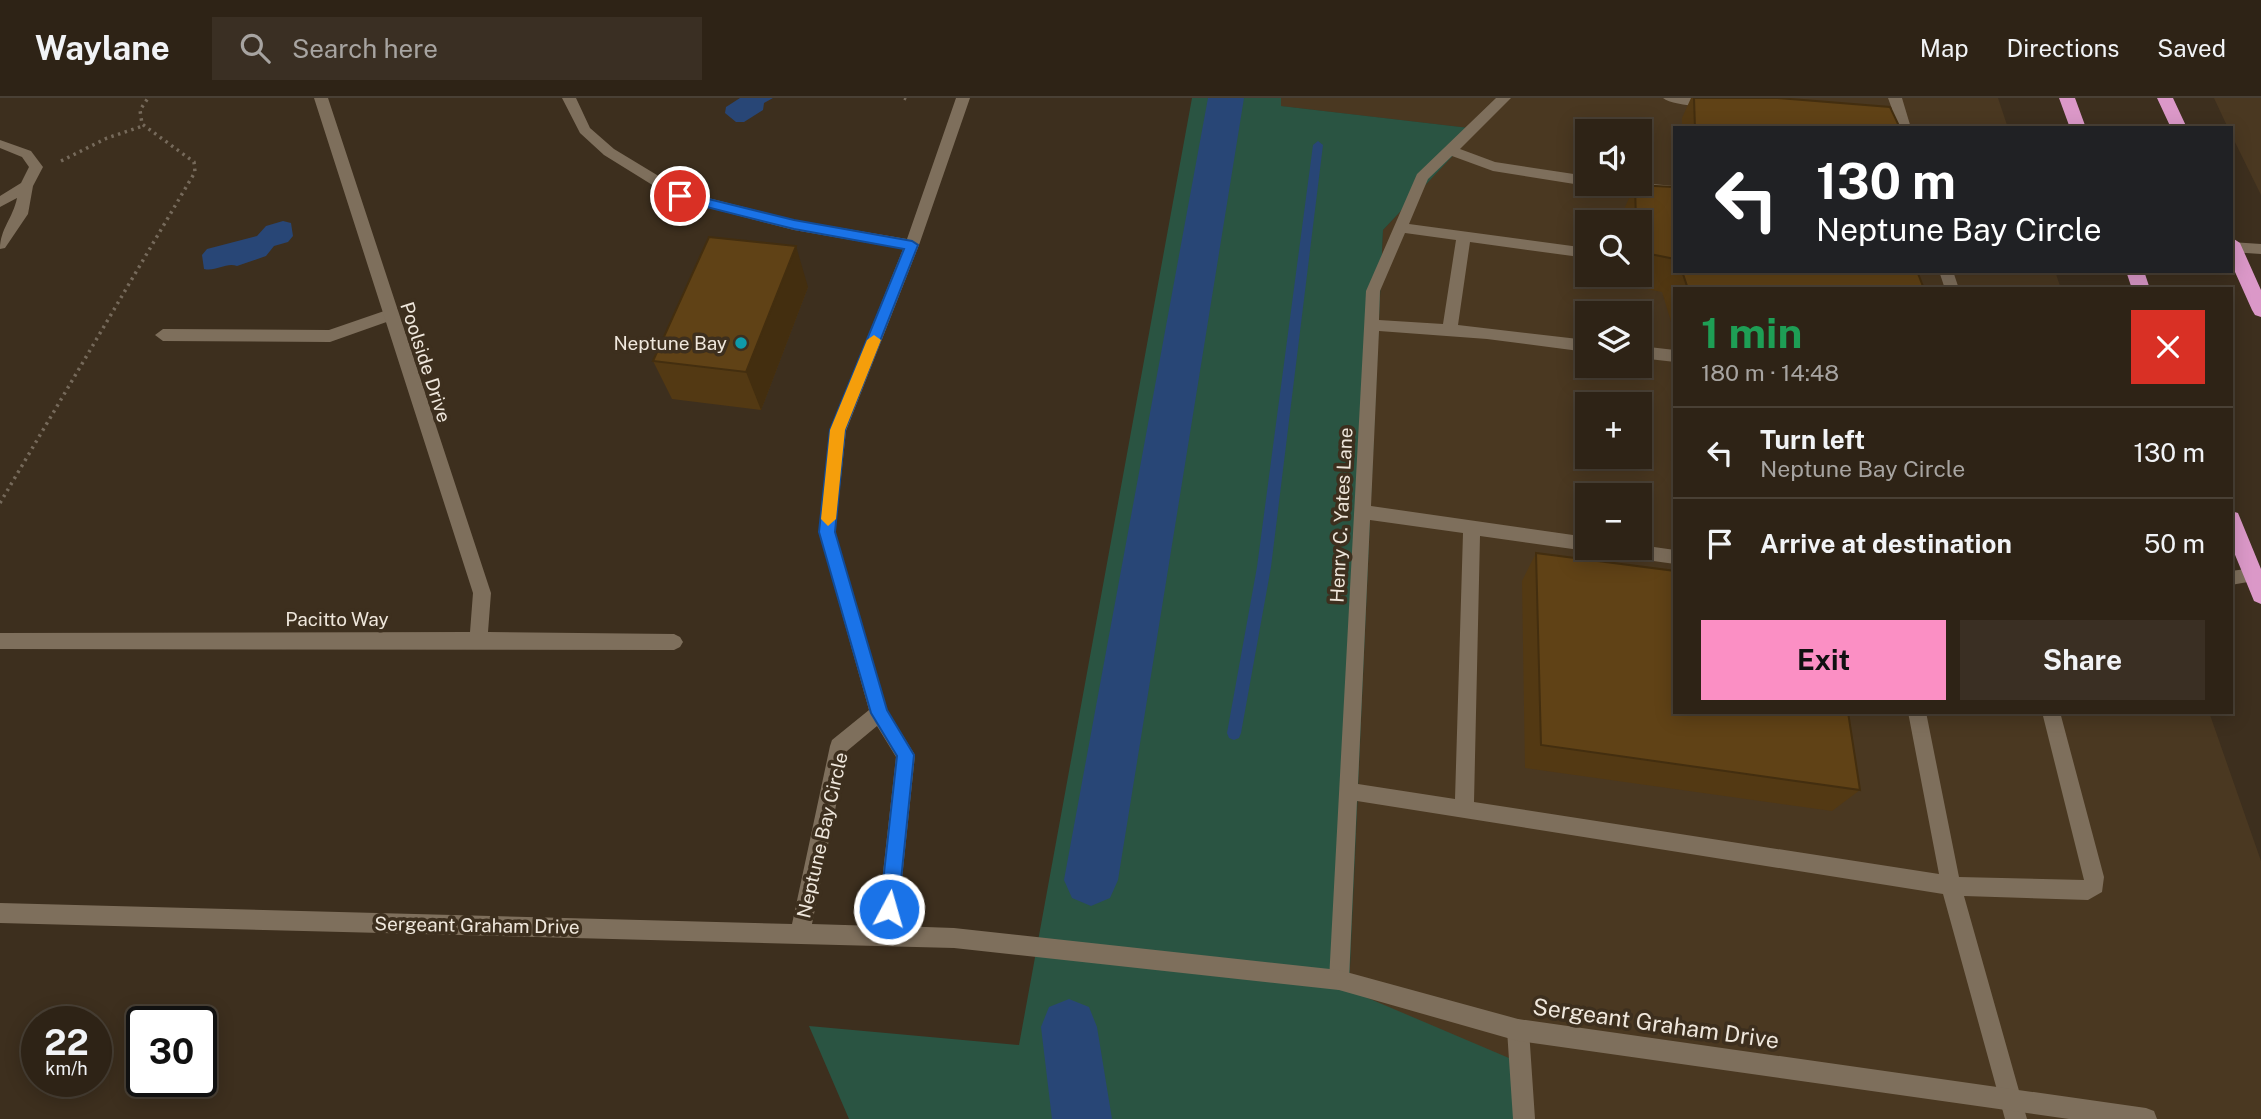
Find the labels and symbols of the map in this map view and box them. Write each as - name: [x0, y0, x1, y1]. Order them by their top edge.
- pin: [650, 166, 710, 226]
- street label: Poolside Drive: [396, 299, 456, 425]
- place label: Neptune Bay: [613, 332, 727, 354]
- marker: Neptune Bay: [733, 335, 749, 351]
- street label: Henry C. Yates Lane: [1325, 427, 1357, 603]
- street label: Pacitto Way: [285, 608, 389, 630]
- street label: Neptune Bay Circle: [792, 750, 852, 920]
- position arrow: [852, 872, 926, 946]
- street label: Sergeant Graham Drive: [374, 912, 580, 938]
- street label: Sergeant Graham Drive: [1531, 992, 1781, 1054]
- speed limit sign: 30: [126, 1006, 217, 1097]

